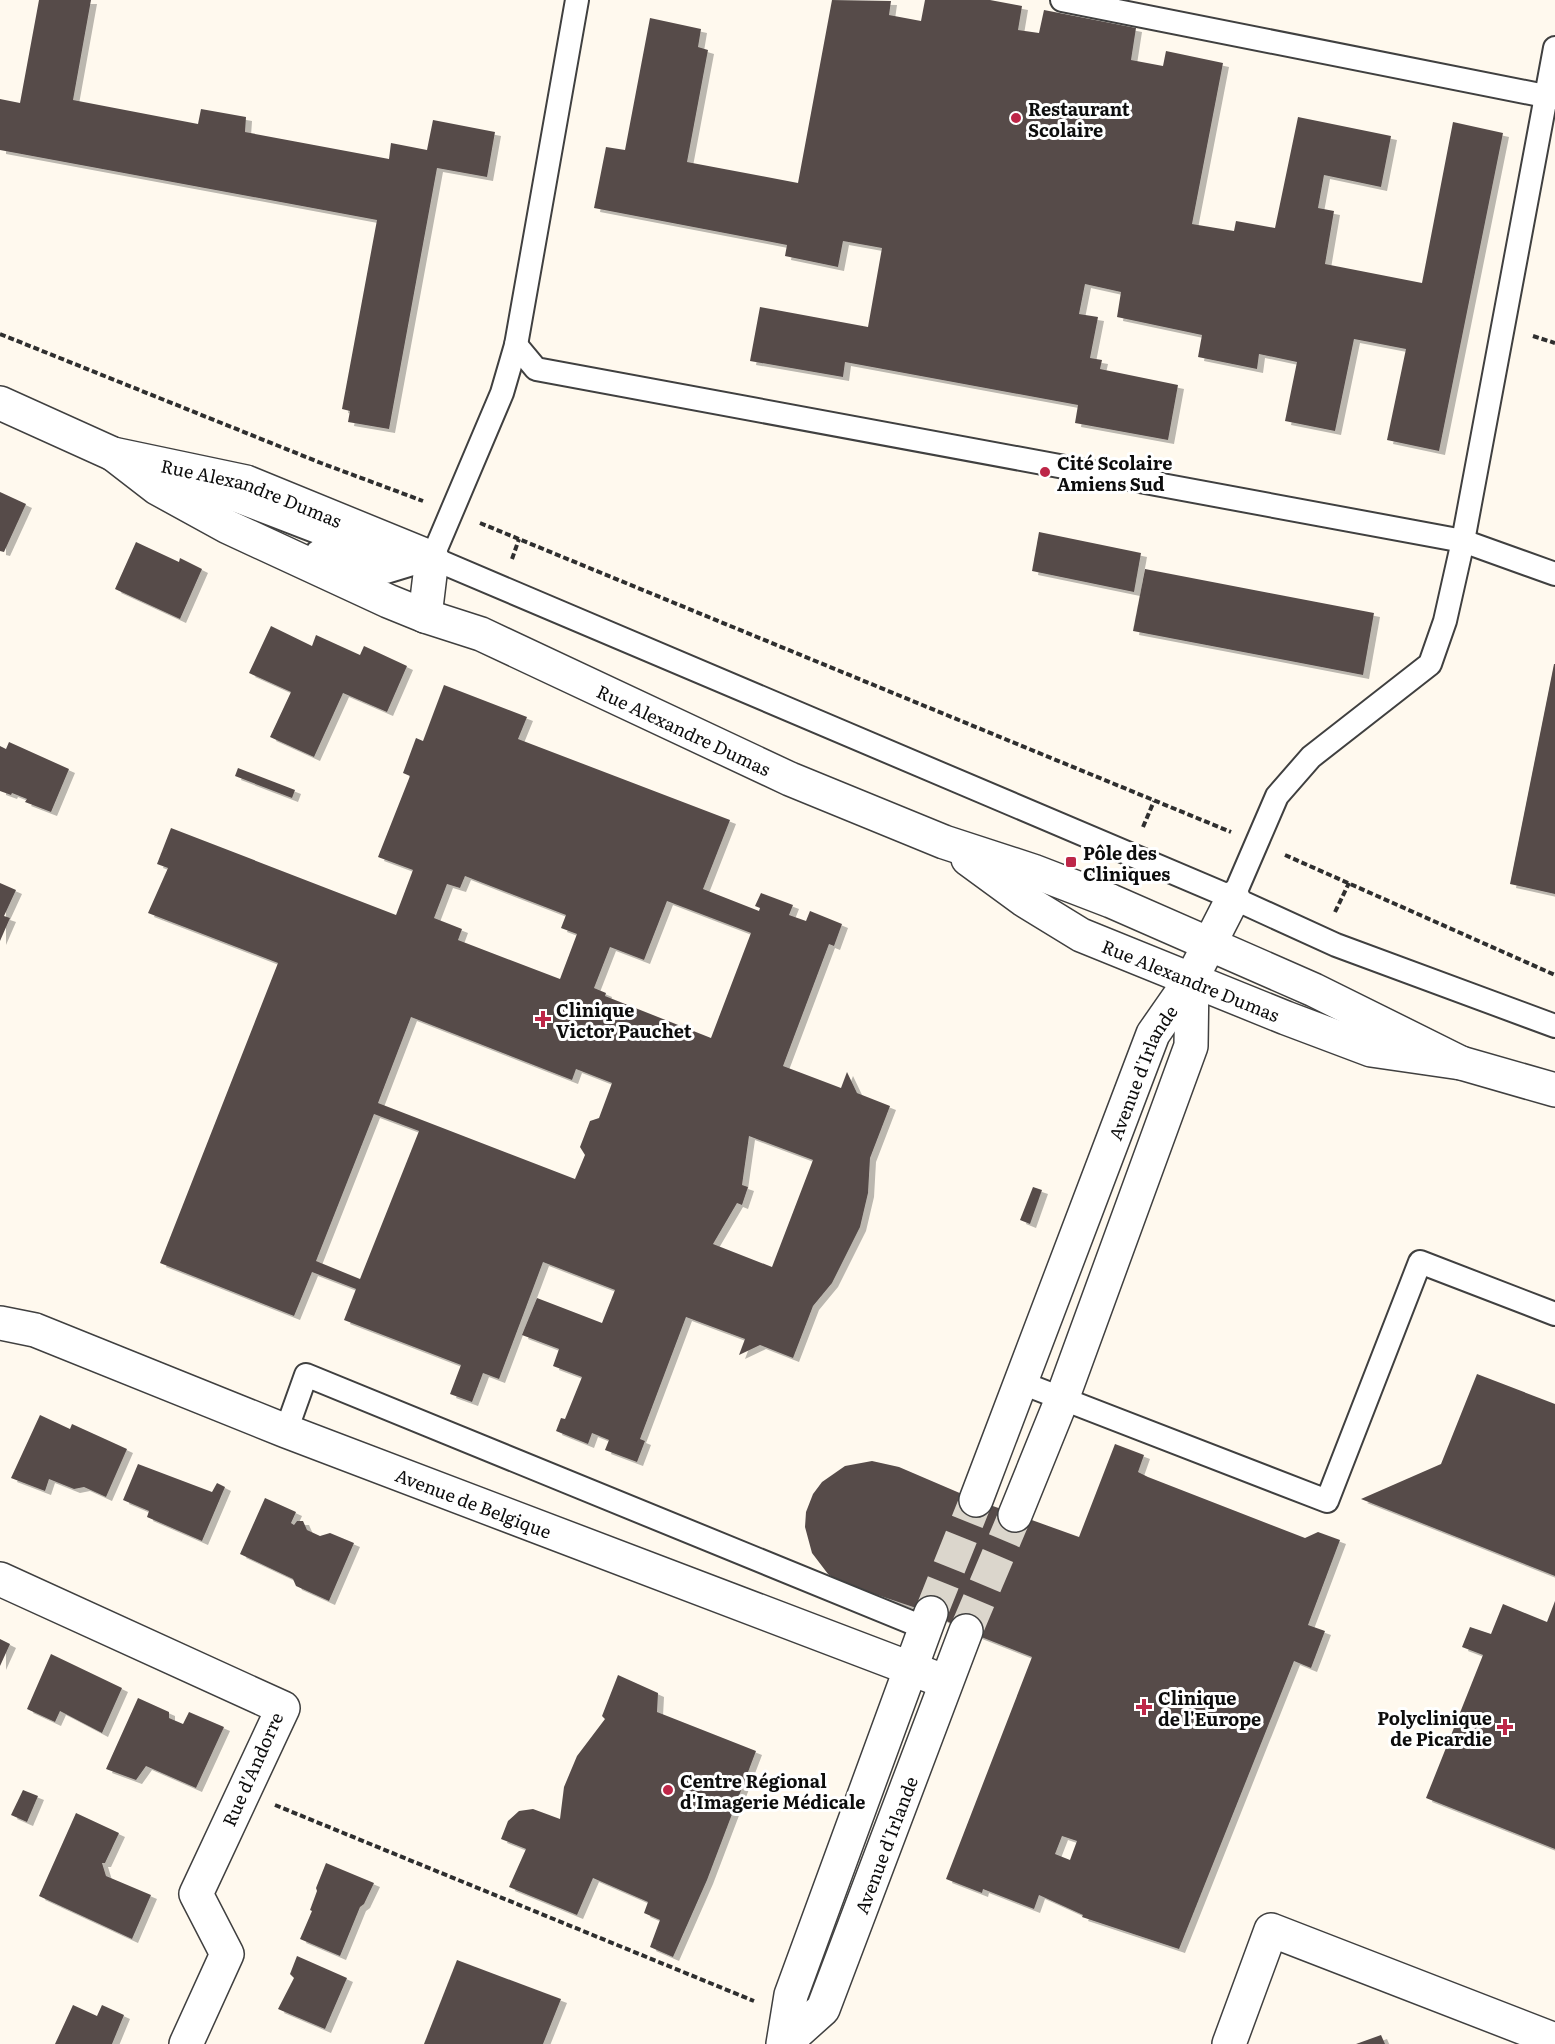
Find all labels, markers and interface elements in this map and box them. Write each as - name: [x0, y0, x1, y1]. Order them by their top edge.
- place label: Restaurant Scolaire: [1028, 95, 1130, 143]
- marker: Restaurant Scolaire: [1009, 111, 1023, 125]
- place label: Cité Scolaire Amiens Sud: [1057, 449, 1173, 497]
- street label: Rue Alexandre Dumas: [159, 451, 346, 533]
- marker: Cité Scolaire Amiens Sud: [1038, 465, 1052, 479]
- street label: Rue Alexandre Dumas: [593, 677, 775, 782]
- place label: Pôle des Cliniques: [1083, 839, 1170, 887]
- marker: Pôle des Cliniques: [1064, 855, 1078, 869]
- street label: Rue Alexandre Dumas: [1098, 932, 1284, 1028]
- place label: Clinique Victor Pauchet: [556, 996, 692, 1044]
- street label: Avenue d'Irlande: [1101, 999, 1183, 1144]
- marker: Clinique Victor Pauchet: [534, 1010, 552, 1028]
- street label: Avenue de Belgique: [392, 1460, 556, 1544]
- place label: Clinique de l'Europe: [1158, 1684, 1261, 1732]
- marker: Clinique de l'Europe: [1135, 1698, 1153, 1716]
- place label: Polyclinique de Picardie: [1377, 1704, 1492, 1752]
- street label: Rue d'Andorre: [215, 1708, 289, 1830]
- marker: Polyclinique de Picardie: [1496, 1718, 1514, 1736]
- place label: Centre Régional d'Imagerie Médicale: [680, 1767, 866, 1815]
- street label: Avenue d'Irlande: [847, 1772, 923, 1917]
- marker: Centre Régional d'Imagerie Médicale: [661, 1783, 675, 1797]

